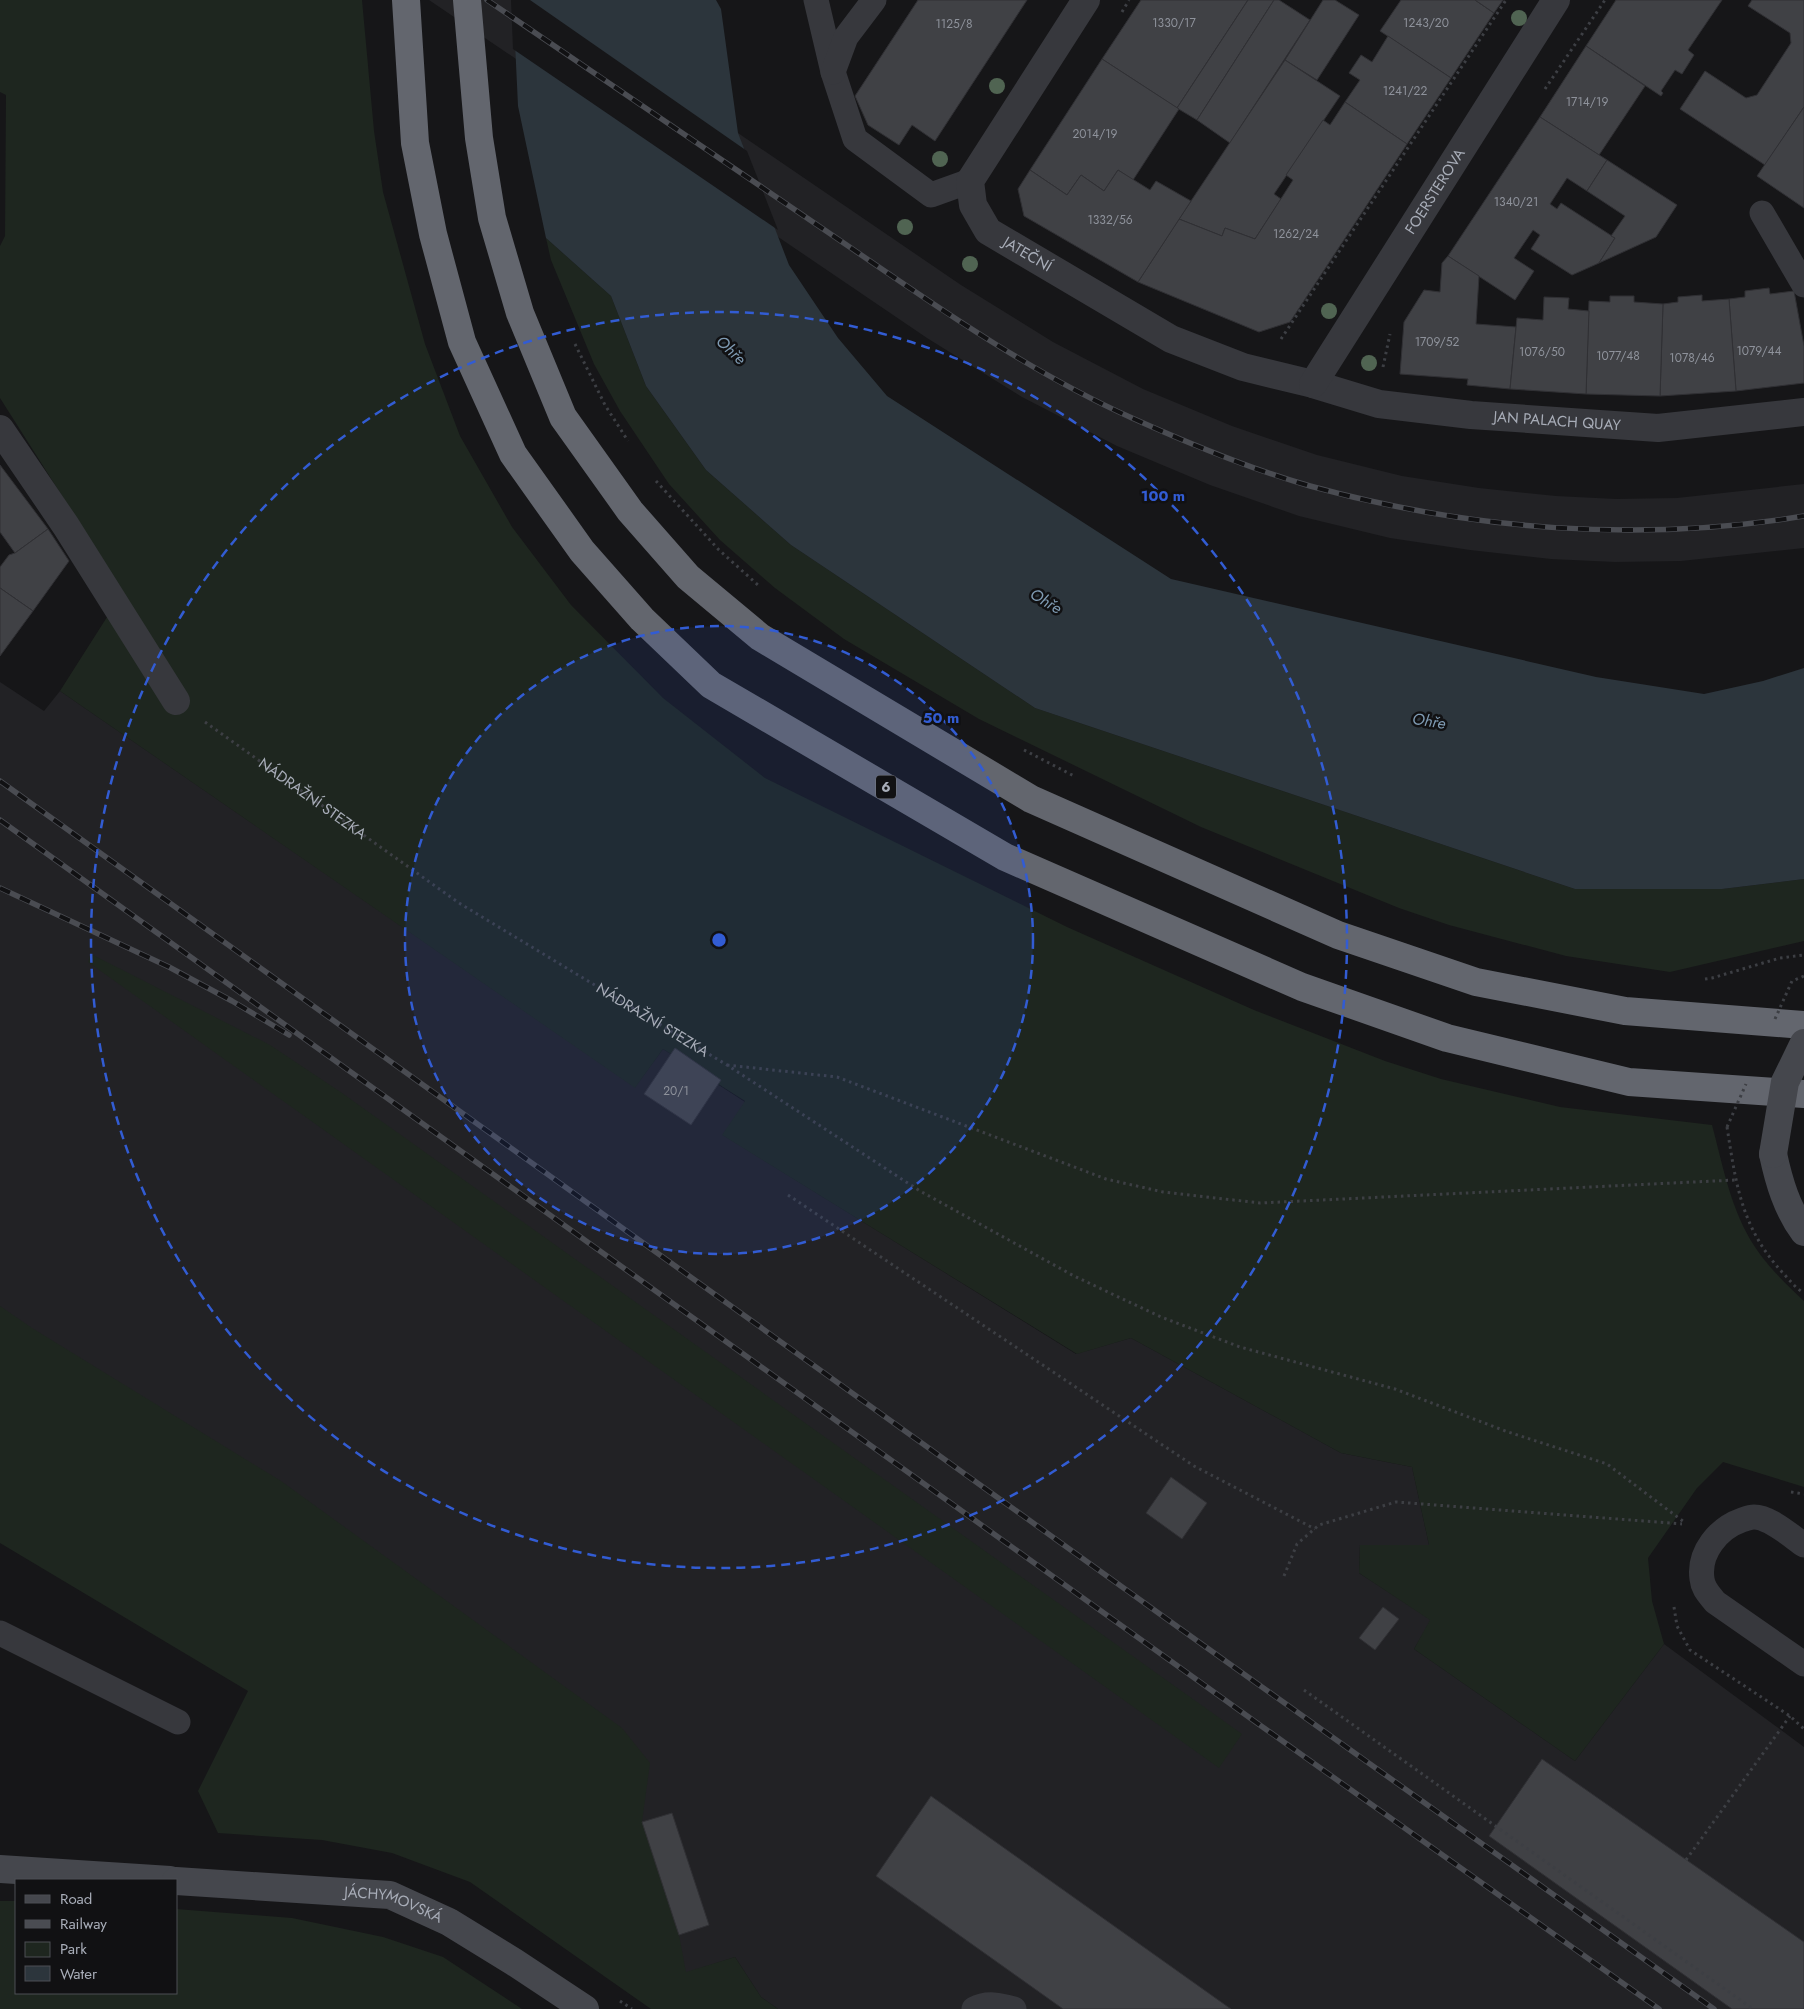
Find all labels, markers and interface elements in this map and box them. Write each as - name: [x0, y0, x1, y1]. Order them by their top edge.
- house number: 1330/17: [1152, 14, 1196, 32]
- house number: 1243/20: [1403, 14, 1449, 32]
- house number: 1125/8: [935, 15, 973, 33]
- house number: 1241/22: [1383, 82, 1427, 100]
- house number: 1714/19: [1566, 93, 1608, 111]
- house number: 2014/19: [1073, 125, 1118, 143]
- street label: FOERSTEROVA: [1400, 144, 1470, 238]
- house number: 1340/21: [1494, 193, 1538, 211]
- house number: 1332/56: [1087, 211, 1133, 229]
- house number: 1262/24: [1273, 225, 1319, 243]
- street label: JATEČNÍ: [997, 230, 1056, 277]
- water label: Ohře: [711, 330, 751, 370]
- house number: 1709/52: [1415, 333, 1460, 351]
- house number: 1079/44: [1736, 342, 1782, 360]
- house number: 1076/50: [1519, 343, 1565, 361]
- house number: 1077/48: [1596, 347, 1640, 365]
- house number: 1078/46: [1669, 349, 1715, 367]
- street label: JAN PALACH QUAY: [1491, 405, 1622, 436]
- text: 100 m: [1141, 485, 1185, 507]
- water label: Ohře: [1026, 583, 1066, 619]
- text: 50 m: [923, 707, 959, 729]
- water label: Ohře: [1411, 707, 1447, 735]
- street label: NÁDRAŽNÍ STEZKA: [254, 752, 371, 845]
- road number: 6: [876, 776, 896, 799]
- centre of rings: [710, 931, 728, 949]
- street label: NÁDRAŽNÍ STEZKA: [592, 977, 713, 1063]
- house number: 20/1: [663, 1082, 689, 1100]
- legend: [15, 1879, 178, 1994]
- street label: JÁCHYMOVSKÁ: [342, 1881, 446, 1929]
- text: Road: [60, 1888, 92, 1910]
- text: Railway: [60, 1913, 107, 1935]
- text: Park: [60, 1938, 87, 1960]
- text: Water: [60, 1963, 98, 1985]

